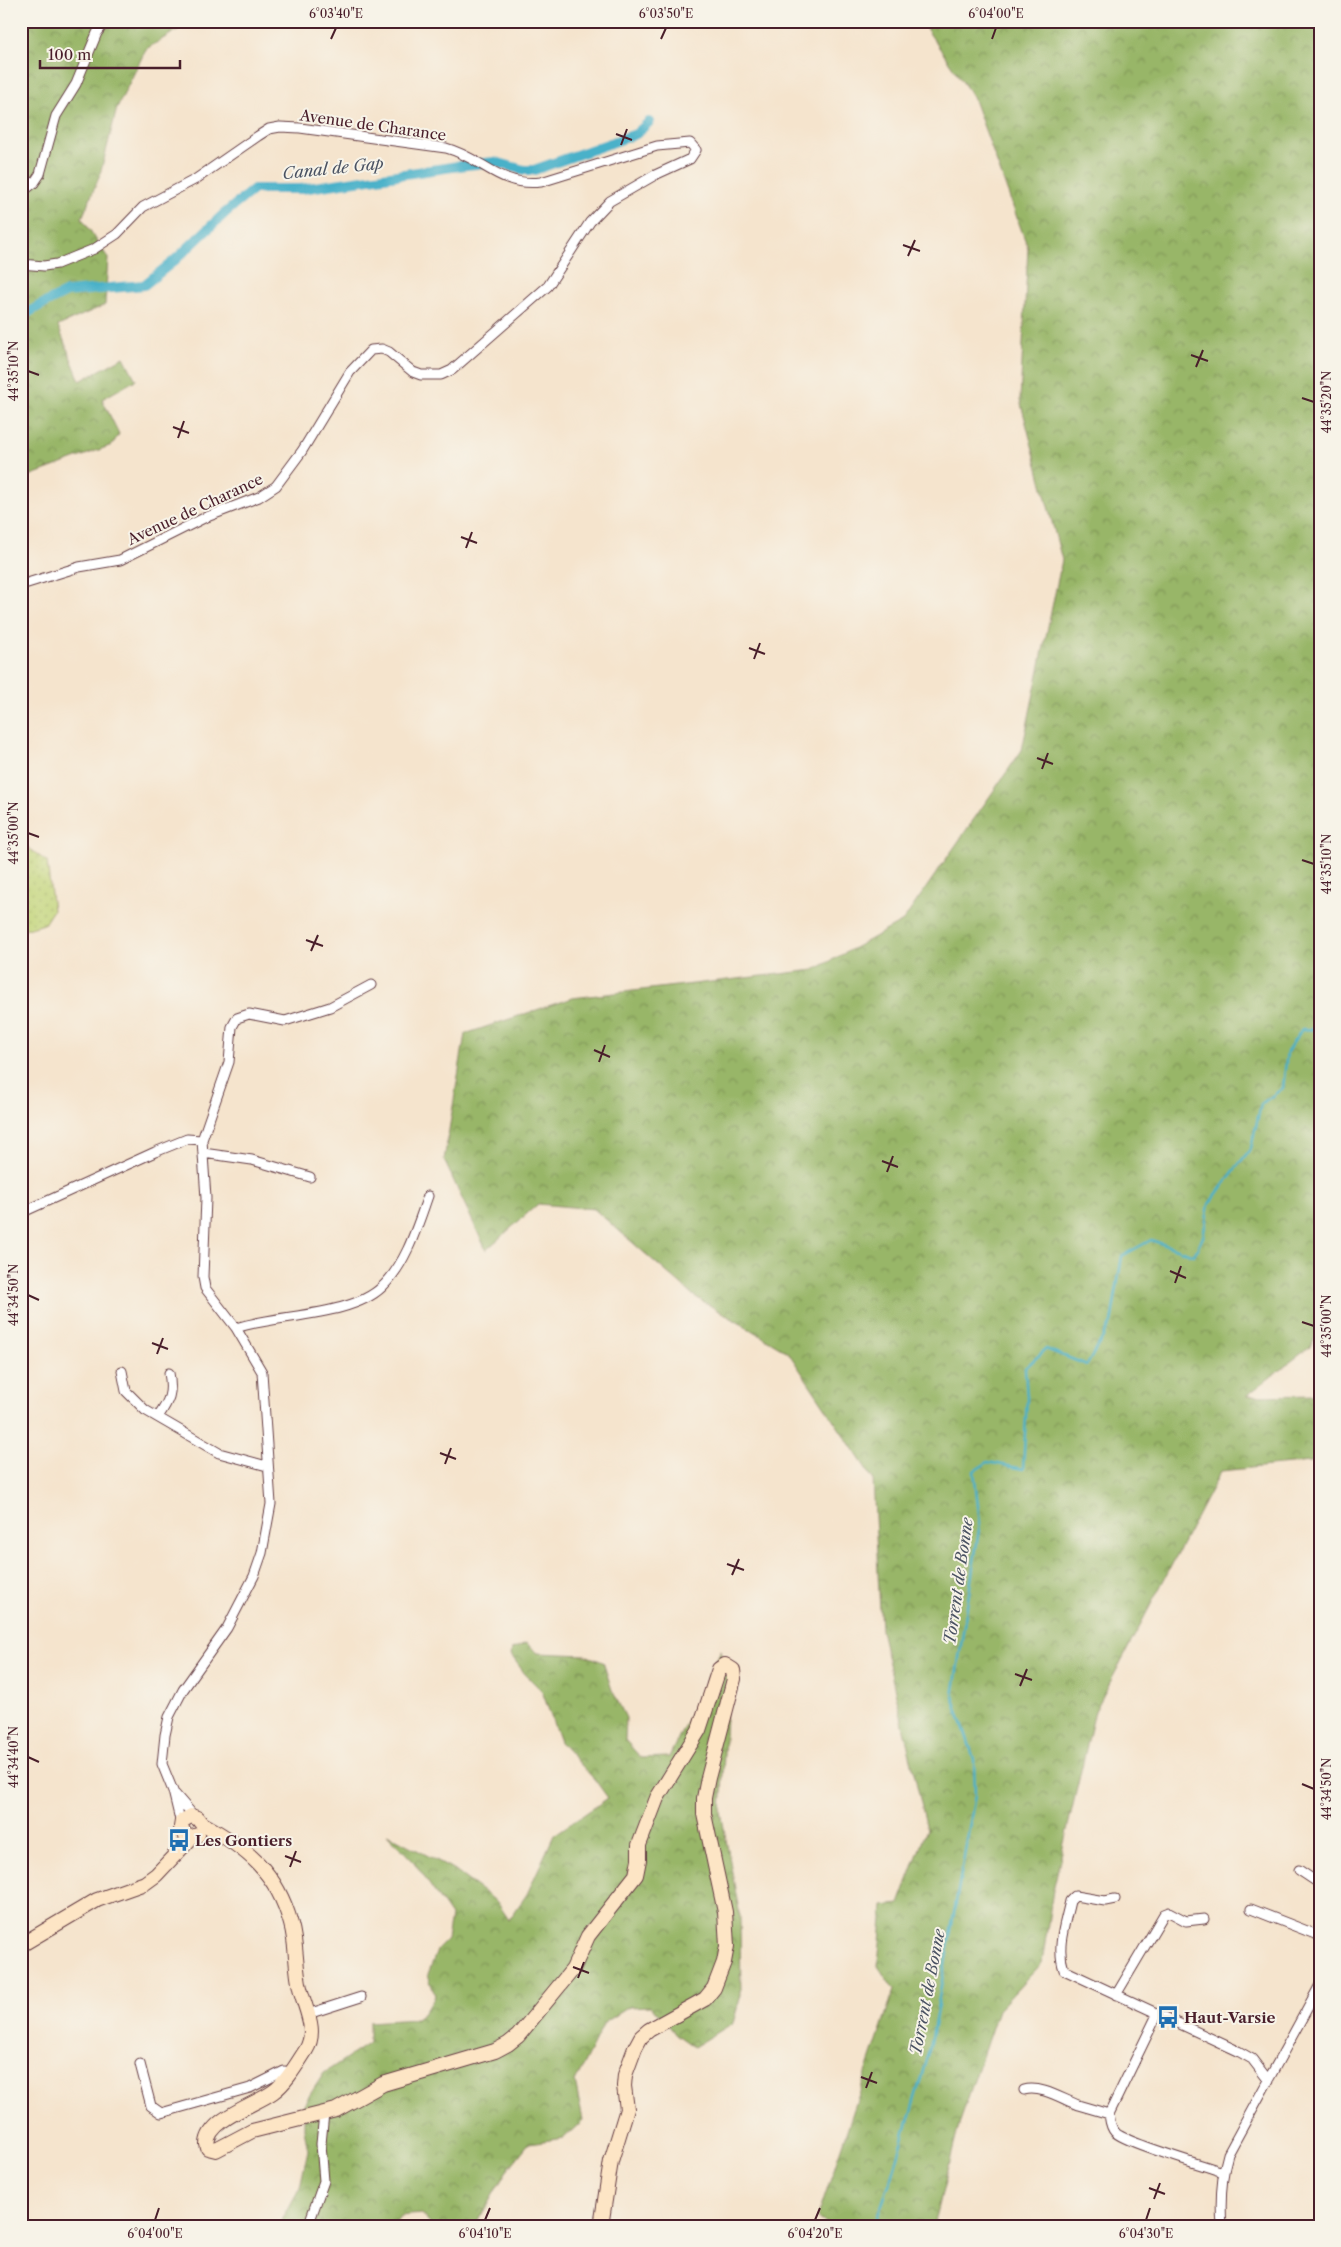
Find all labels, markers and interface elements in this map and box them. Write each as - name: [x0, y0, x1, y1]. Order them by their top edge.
- text: 6°03'40"E: [309, 6, 363, 21]
- text: 6°03'50"E: [639, 6, 693, 21]
- text: 6°04'00"E: [968, 6, 1024, 21]
- scale bar: [40, 38, 180, 70]
- text: 100 m: [48, 45, 91, 64]
- street label: Avenue de Charance: [298, 105, 447, 145]
- water label: Canal de Gap: [281, 153, 385, 183]
- text: 44°35'10"N: [6, 341, 21, 401]
- text: 44°35'20"N: [1319, 371, 1334, 433]
- street label: Avenue de Charance: [123, 469, 266, 549]
- text: 44°35'00"N: [6, 801, 21, 865]
- text: 44°35'10"N: [1319, 834, 1334, 894]
- text: 44°34'50"N: [6, 1264, 21, 1326]
- text: 44°35'00"N: [1319, 1294, 1334, 1358]
- water label: Torrent de Bonne: [939, 1515, 977, 1646]
- text: 44°34'40"N: [6, 1726, 21, 1788]
- text: 44°34'50"N: [1319, 1758, 1334, 1820]
- bus stop icon: Les Gontiers: [166, 1827, 192, 1853]
- place label: Les Gontiers: [195, 1831, 292, 1850]
- water label: Torrent de Bonne: [905, 1926, 949, 2057]
- bus stop icon: Haut-Varsie: [1155, 2004, 1181, 2030]
- place label: Haut-Varsie: [1184, 2008, 1276, 2027]
- text: 6°04'00"E: [127, 2226, 183, 2241]
- text: 6°04'10"E: [458, 2226, 512, 2241]
- text: 6°04'20"E: [787, 2226, 843, 2241]
- text: 6°04'30"E: [1119, 2226, 1173, 2241]

